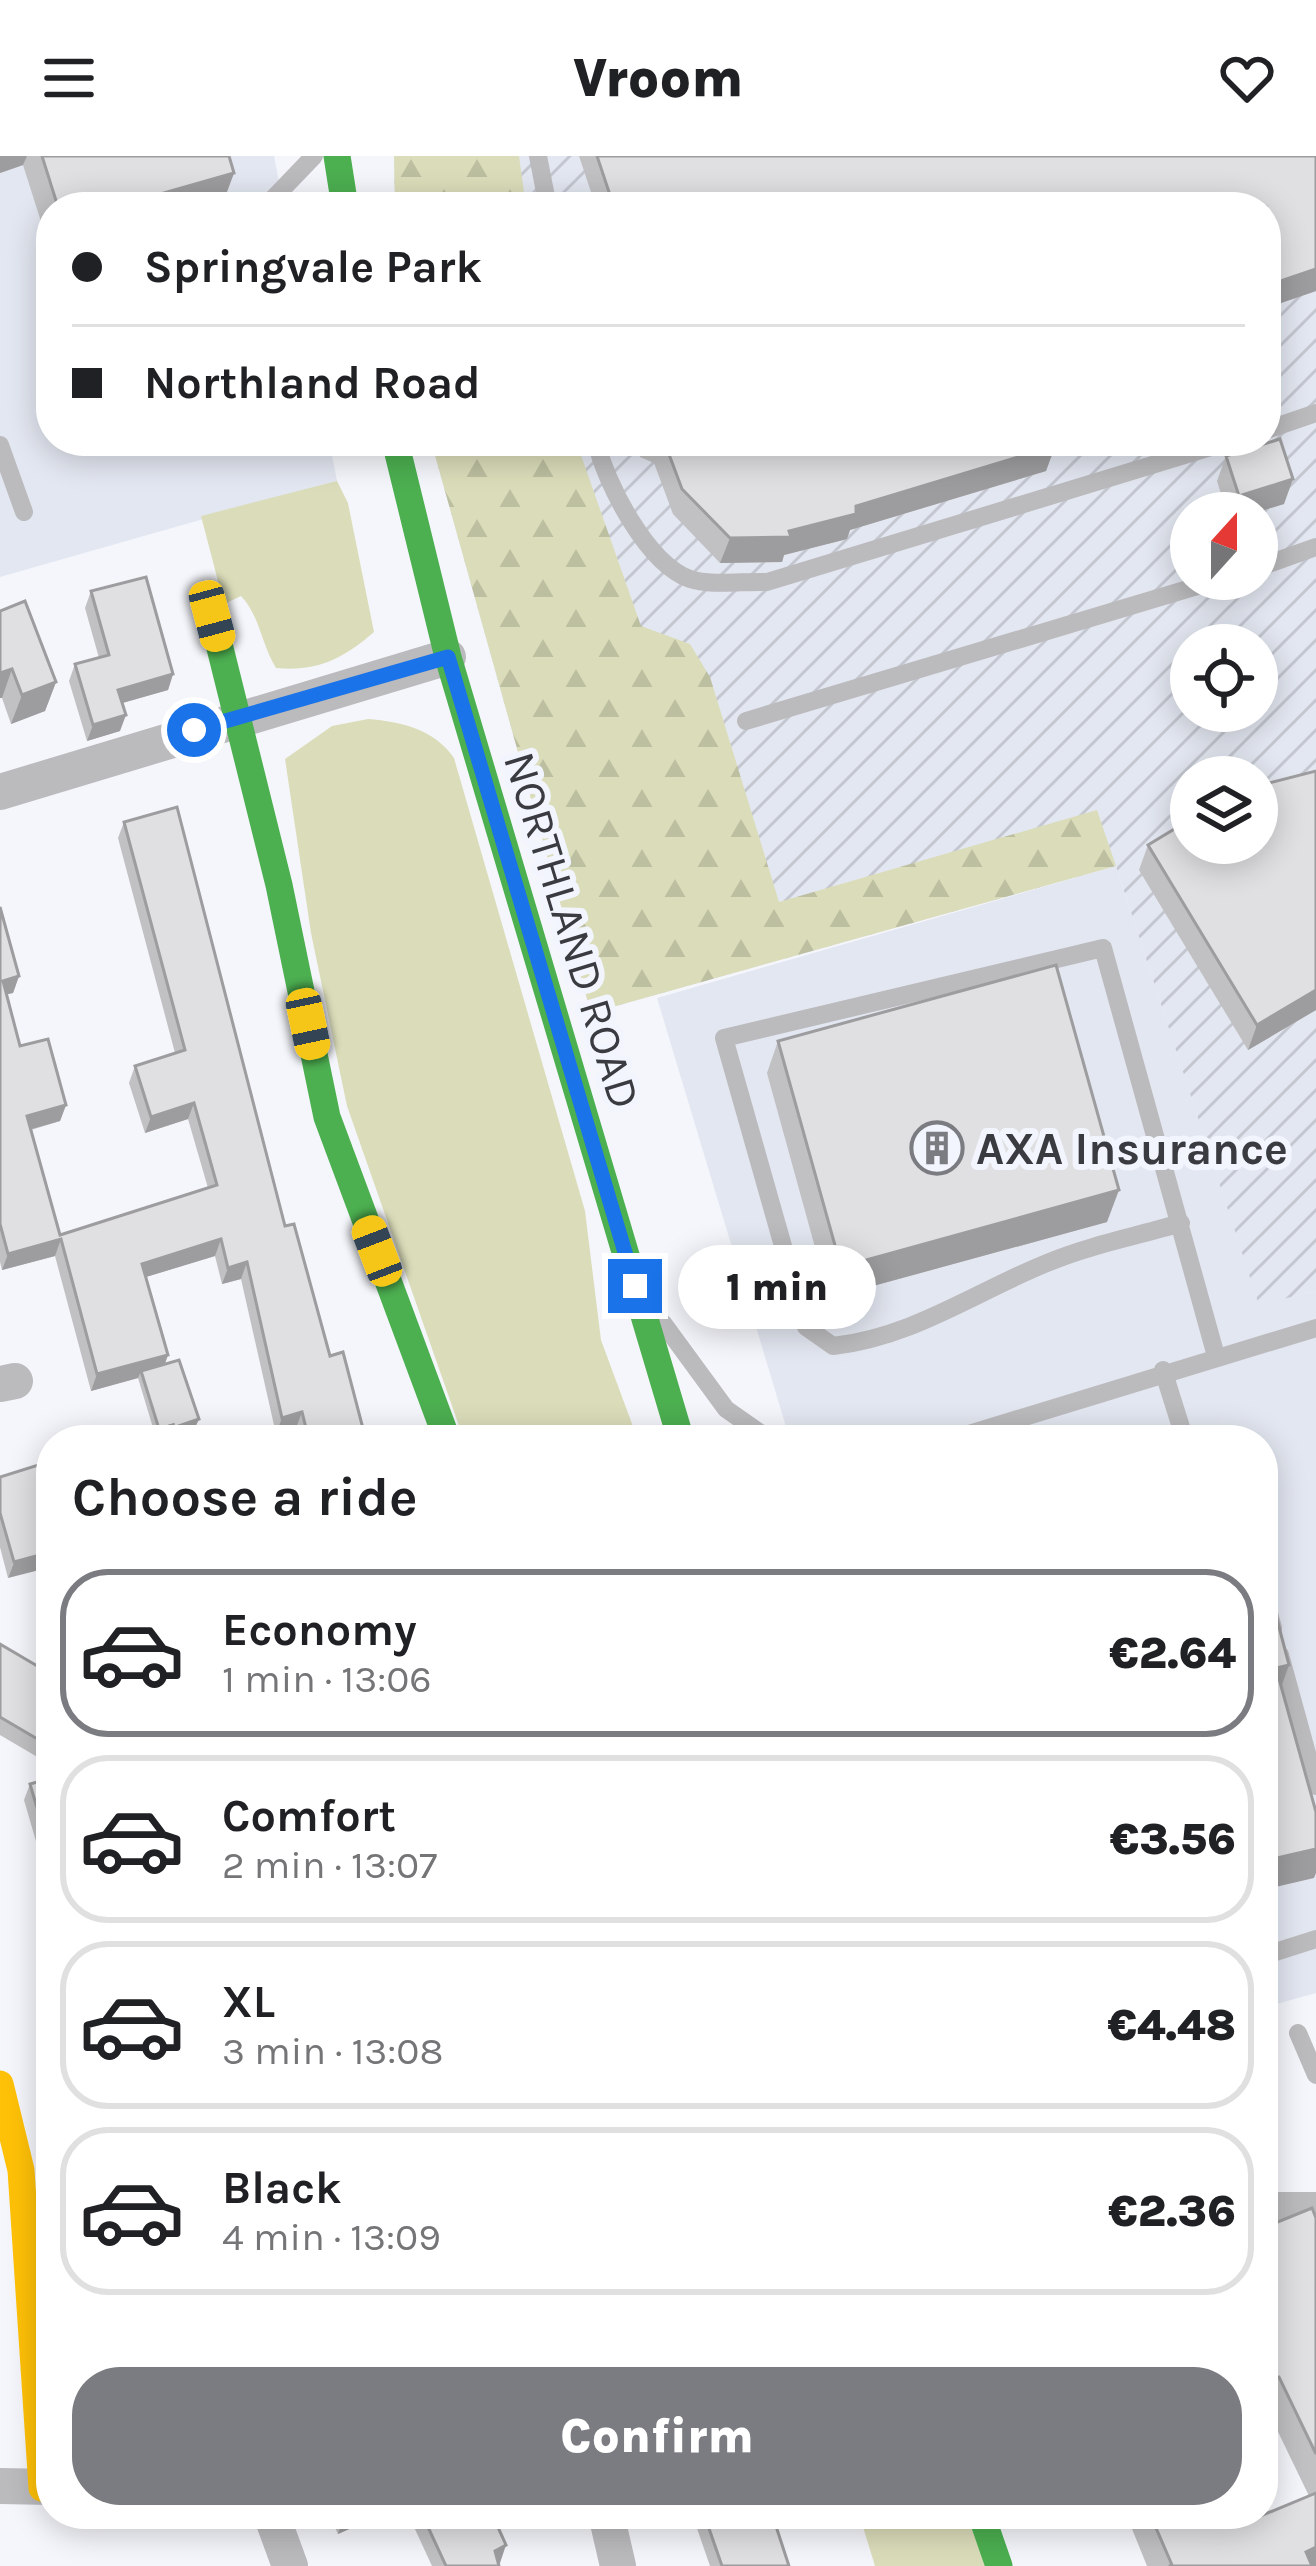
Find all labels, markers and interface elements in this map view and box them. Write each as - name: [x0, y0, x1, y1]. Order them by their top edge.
- icon: menu: [36, 45, 102, 111]
- icon: heart: [1214, 45, 1280, 111]
- text: Vroom: [573, 46, 743, 110]
- text: Springvale Park: [144, 241, 482, 293]
- text: Northland Road: [144, 357, 481, 409]
- north arrow: [1170, 492, 1278, 600]
- map controls: [1170, 492, 1278, 864]
- car: [185, 577, 239, 655]
- button: locate: [1170, 624, 1278, 732]
- route start: [167, 703, 221, 757]
- street label: NORTHLAND ROAD: [493, 746, 651, 1115]
- button: layers: [1170, 756, 1278, 864]
- car: [283, 985, 333, 1063]
- building icon: AXA Insurance: [909, 1120, 965, 1176]
- place label: AXA Insurance: [976, 1123, 1288, 1175]
- car: [347, 1211, 407, 1291]
- callout: 1 min: [677, 1244, 875, 1328]
- route end: [608, 1259, 662, 1313]
- text: 1 min: [726, 1264, 828, 1310]
- text: Choose a ride: [72, 1465, 418, 1529]
- icon: car: [78, 1599, 186, 1707]
- text: Economy: [222, 1604, 417, 1656]
- text: €2.64: [1109, 1627, 1236, 1679]
- text: 1 min · 13:06: [222, 1656, 432, 1702]
- icon: car: [78, 1785, 186, 1893]
- text: Comfort: [222, 1790, 396, 1842]
- text: €3.56: [1110, 1813, 1236, 1865]
- text: 2 min · 13:07: [222, 1842, 437, 1888]
- icon: car: [78, 1971, 186, 2079]
- text: XL: [222, 1976, 275, 2028]
- text: €4.48: [1108, 1999, 1236, 2051]
- text: 3 min · 13:08: [222, 2028, 443, 2074]
- icon: car: [78, 2157, 186, 2265]
- text: Black: [222, 2162, 342, 2214]
- text: €2.36: [1108, 2185, 1236, 2237]
- text: 4 min · 13:09: [222, 2214, 441, 2260]
- button: Confirm: [72, 2367, 1242, 2505]

